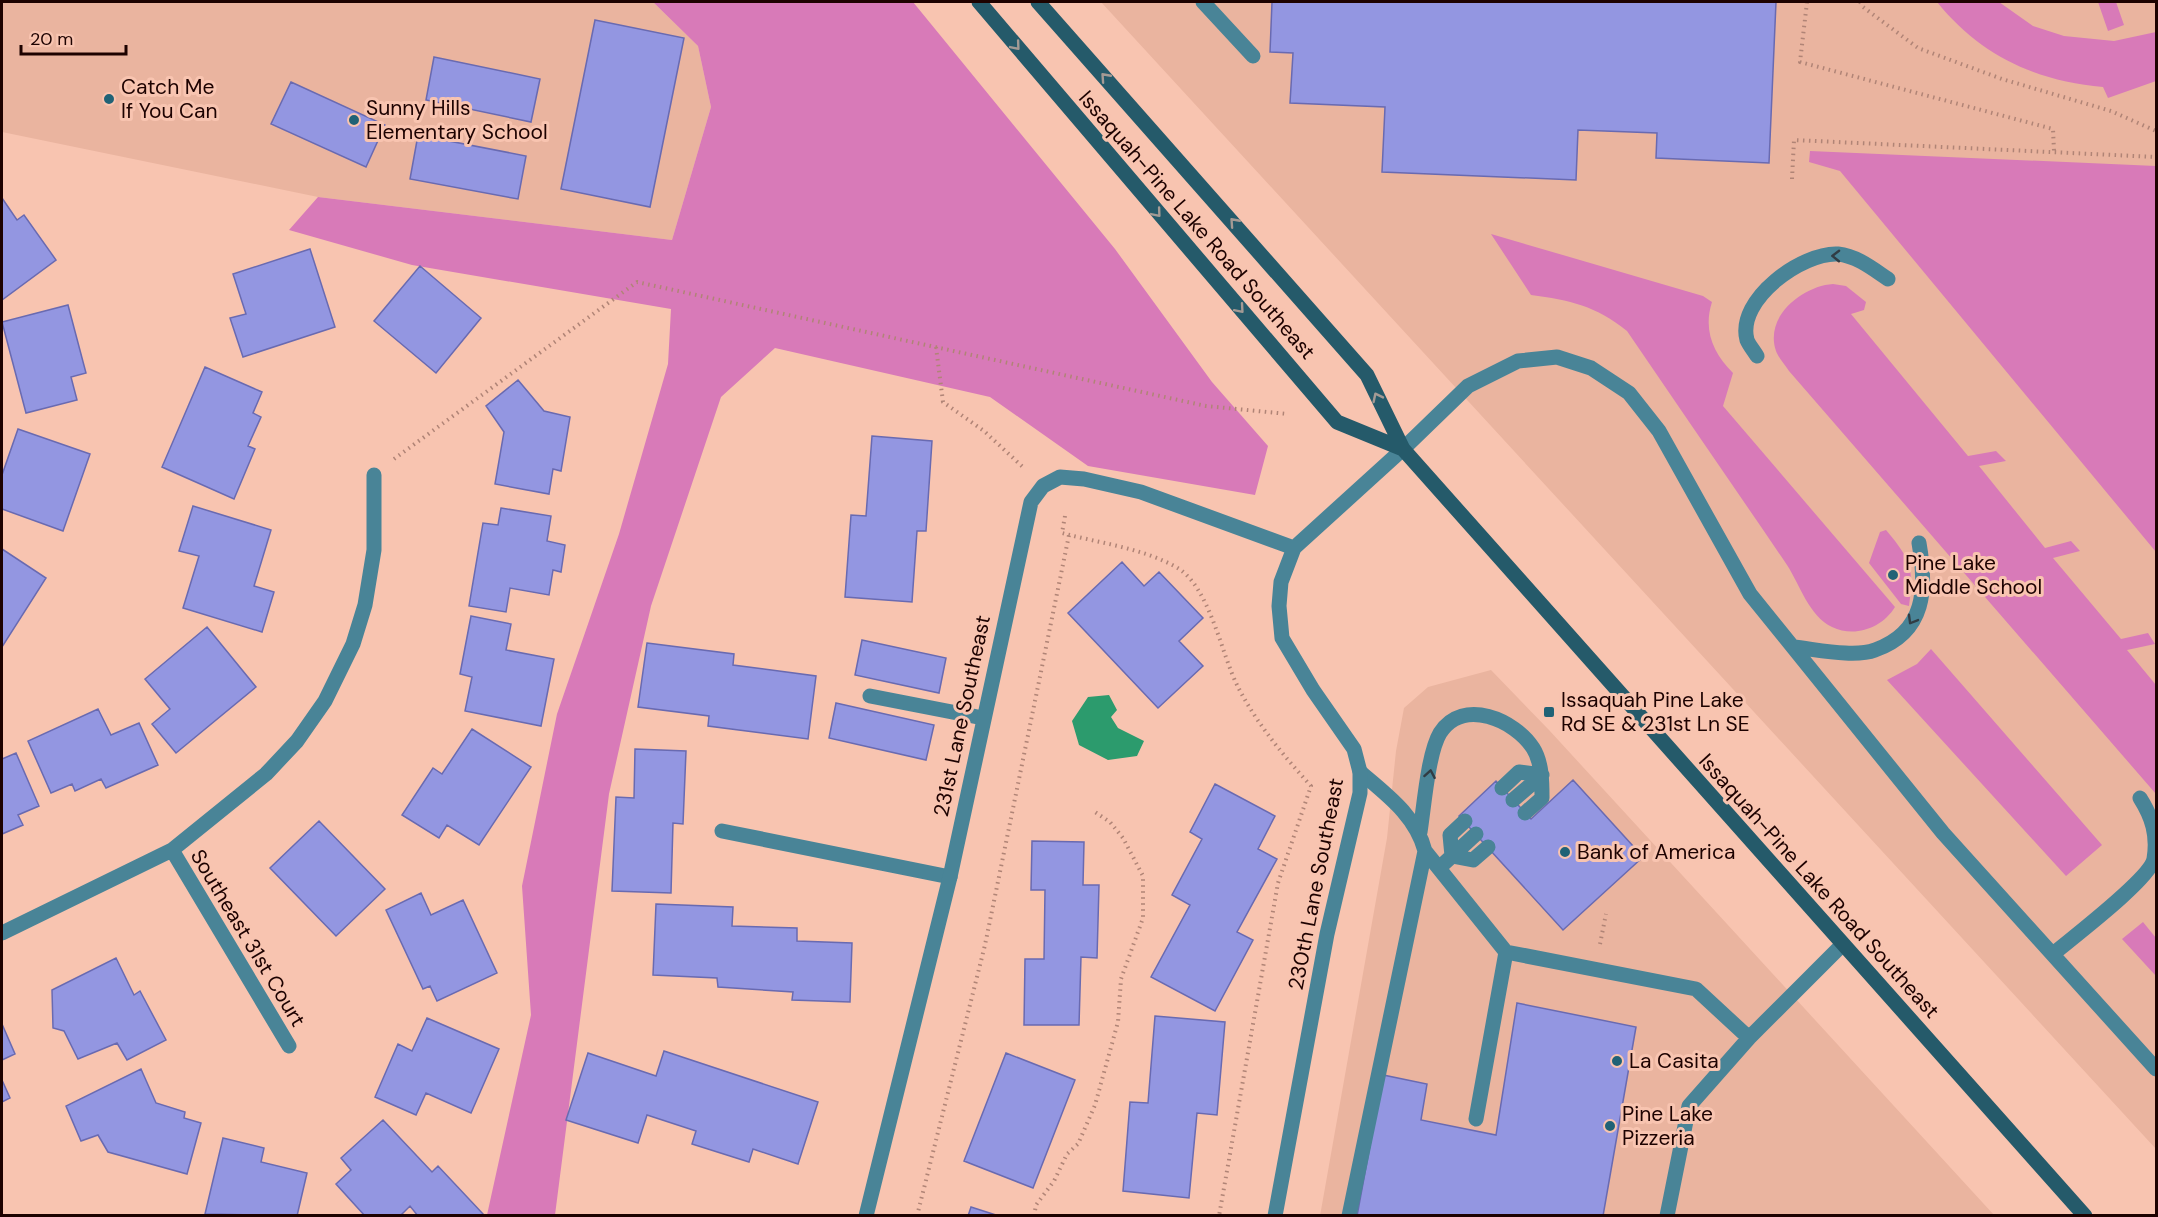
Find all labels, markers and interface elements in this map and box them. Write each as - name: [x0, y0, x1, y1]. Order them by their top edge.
- scale bar: [21, 18, 126, 56]
- text: 20 m: [30, 27, 73, 51]
- one-way arrow: [1009, 39, 1020, 50]
- place label: Catch Me If You Can: [121, 73, 218, 125]
- one-way arrow: [1101, 73, 1112, 84]
- street label: Issaquah-Pine Lake Road Southeast: [1073, 85, 1321, 365]
- marker: Catch Me If You Can: [102, 92, 116, 106]
- place label: Sunny Hills Elementary School: [366, 94, 548, 146]
- marker: Sunny Hills Elementary School: [347, 113, 361, 127]
- one-way arrow: [1150, 206, 1161, 217]
- one-way arrow: [1230, 218, 1241, 228]
- one-way arrow: [1831, 250, 1840, 263]
- one-way arrow: [1233, 302, 1244, 313]
- one-way arrow: [1373, 392, 1384, 403]
- place label: Pine Lake Middle School: [1905, 549, 2042, 601]
- marker: Pine Lake Middle School: [1886, 568, 1900, 582]
- street label: 231st Lane Southeast: [927, 613, 997, 819]
- one-way arrow: [1908, 614, 1920, 624]
- place label: Issaquah Pine Lake Rd SE & 231st Ln SE: [1561, 686, 1750, 738]
- marker: Issaquah Pine Lake Rd SE & 231st Ln SE: [1542, 705, 1556, 719]
- street label: Issaquah-Pine Lake Road Southeast: [1692, 748, 1946, 1024]
- one-way arrow: [1423, 770, 1436, 780]
- street label: 230th Lane Southeast: [1282, 776, 1350, 992]
- place label: Bank of America: [1577, 838, 1735, 866]
- street label: Southeast 31st Court: [184, 844, 312, 1032]
- marker: Bank of America: [1558, 845, 1572, 859]
- place label: La Casita: [1629, 1047, 1719, 1075]
- marker: La Casita: [1610, 1054, 1624, 1068]
- place label: Pine Lake Pizzeria: [1622, 1100, 1713, 1152]
- marker: Pine Lake Pizzeria: [1603, 1119, 1617, 1133]

